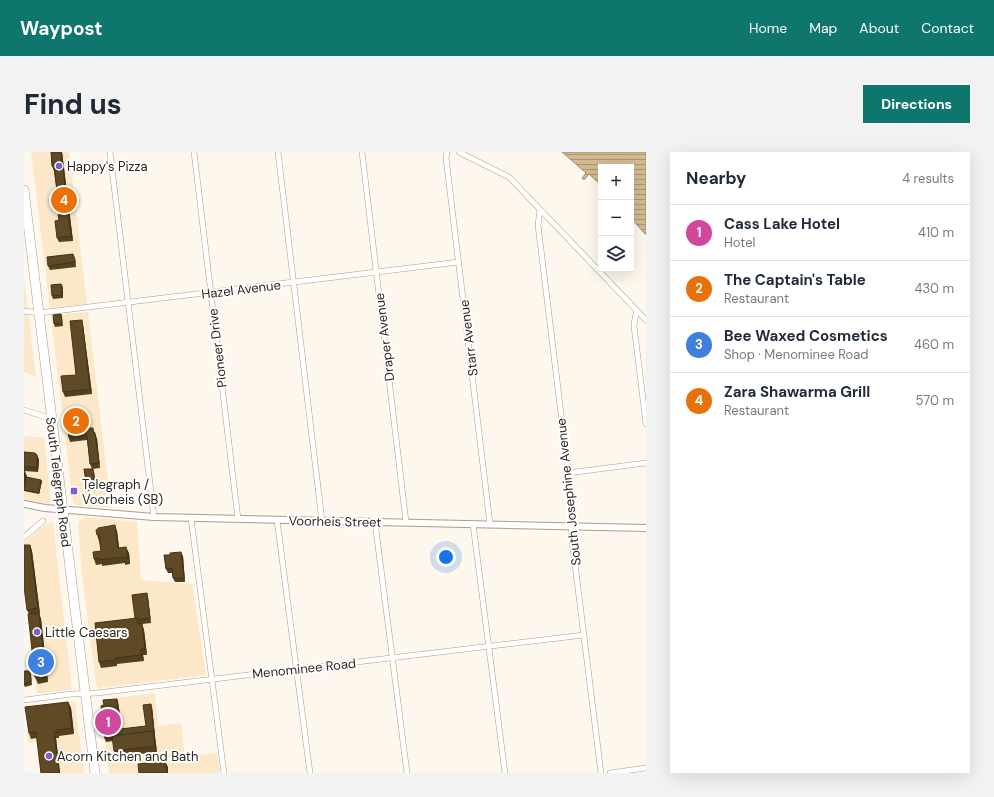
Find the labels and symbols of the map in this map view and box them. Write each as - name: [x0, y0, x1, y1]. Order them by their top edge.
- place label: Happy's Pizza: [67, 158, 148, 175]
- marker: Happy's Pizza: [54, 161, 64, 171]
- pin: 4: [51, 185, 77, 215]
- street label: Hazel Avenue: [200, 276, 282, 303]
- street label: Draper Avenue: [371, 292, 398, 382]
- street label: Starr Avenue: [455, 299, 482, 377]
- street label: Pioneer Drive: [204, 307, 231, 389]
- pin: 2: [63, 406, 89, 436]
- street label: South Telegraph Road: [42, 416, 75, 548]
- street label: South Josephine Avenue: [552, 417, 585, 566]
- place label: Telegraph / Voorheis (SB): [82, 476, 163, 508]
- marker: Telegraph / Voorheis (SB): [69, 486, 79, 496]
- street label: Voorheis Street: [288, 512, 382, 531]
- your location: [436, 547, 456, 567]
- place label: Little Caesars: [45, 624, 128, 641]
- marker: Little Caesars: [32, 627, 42, 637]
- pin: 3: [28, 647, 54, 677]
- street label: Menominee Road: [251, 655, 357, 682]
- pin: 1: [95, 707, 121, 737]
- place label: Acorn Kitchen and Bath: [57, 748, 198, 765]
- marker: Acorn Kitchen and Bath: [44, 751, 54, 761]

